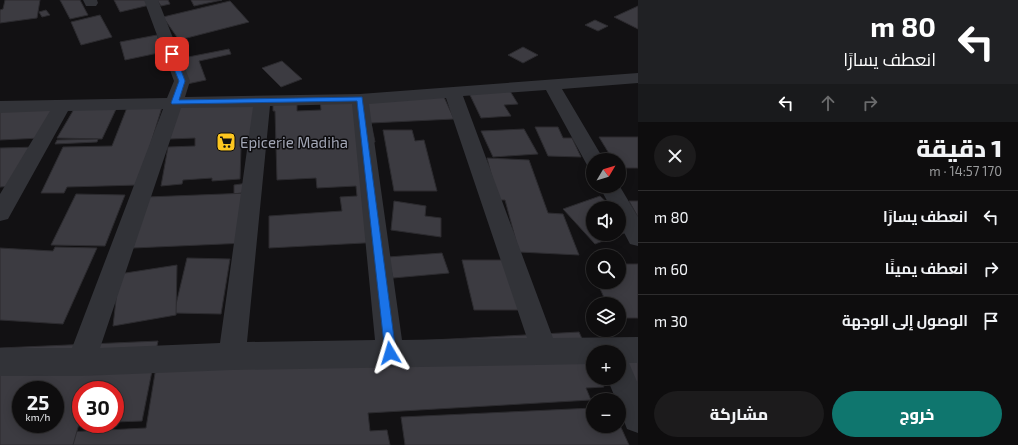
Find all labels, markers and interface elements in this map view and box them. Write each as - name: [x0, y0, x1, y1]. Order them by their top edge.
- text: 80 m: [870, 9, 936, 43]
- icon: left: [950, 16, 1002, 68]
- pin: [155, 37, 189, 71]
- icon: arrive: [161, 43, 183, 65]
- text: انعطف يسارًا: [843, 48, 936, 70]
- icon: left: [775, 92, 797, 114]
- icon: ahead: [817, 92, 839, 114]
- icon: right: [859, 92, 881, 114]
- supermarket icon: Epicerie Madiha: [215, 131, 237, 153]
- place label: Epicerie Madiha: [240, 133, 348, 151]
- text: 1 دقيقة: [916, 133, 1002, 162]
- button: close: [654, 135, 696, 177]
- north arrow: [586, 153, 626, 193]
- map controls: [586, 153, 626, 433]
- text: 170 m · 14:57: [929, 163, 1002, 179]
- button: sound: [586, 201, 626, 241]
- icon: left: [980, 206, 1002, 228]
- text: انعطف يسارًا: [883, 207, 968, 225]
- text: 80 m: [654, 208, 689, 226]
- button: search: [586, 249, 626, 289]
- icon: right: [980, 258, 1002, 280]
- text: انعطف يمينًا: [885, 259, 968, 277]
- text: 60 m: [654, 260, 688, 278]
- button: layers: [586, 297, 626, 337]
- icon: arrive: [980, 310, 1002, 332]
- text: الوصول إلى الوجهة: [842, 311, 968, 329]
- text: 30 m: [654, 312, 688, 330]
- position arrow: [369, 332, 411, 374]
- button: +: [586, 345, 626, 385]
- speed limit sign: 30: [72, 381, 124, 433]
- text: 25: [27, 390, 49, 414]
- button: مشاركة: [654, 391, 824, 437]
- button: خروج: [832, 391, 1002, 437]
- button: −: [586, 393, 626, 433]
- text: km/h: [26, 411, 50, 423]

